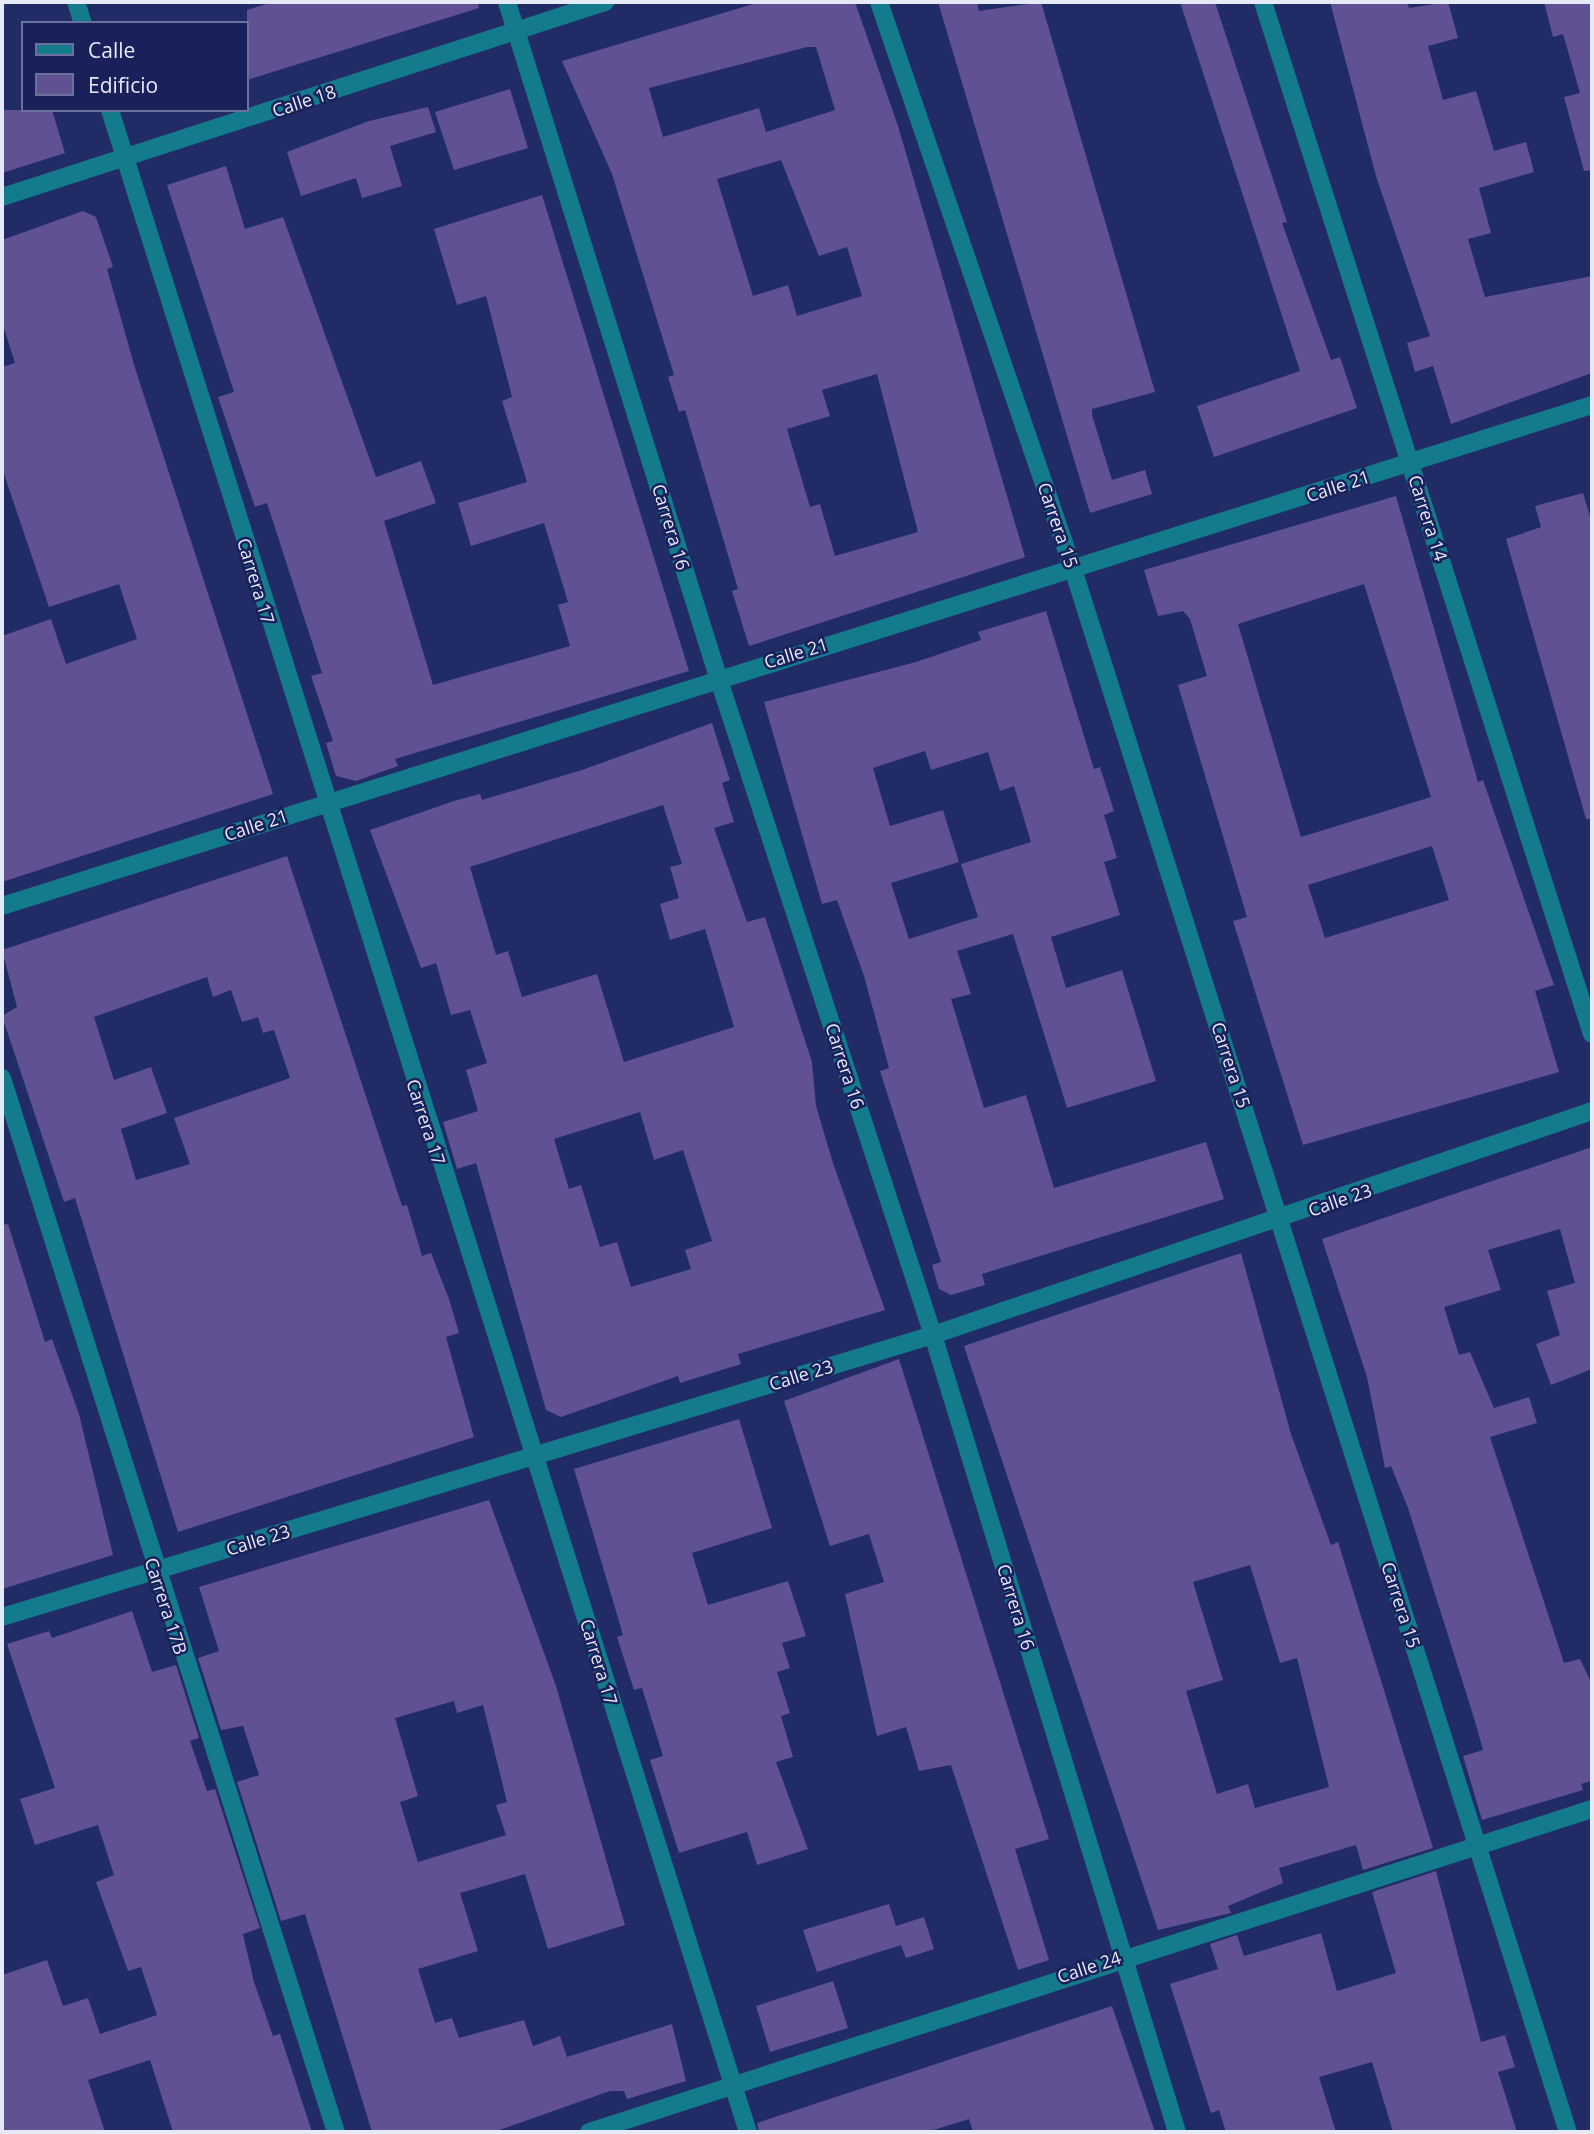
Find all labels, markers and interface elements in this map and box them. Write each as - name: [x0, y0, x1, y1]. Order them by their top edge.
- legend: [21, 21, 248, 112]
- text: Calle: [88, 36, 135, 64]
- text: Edificio: [88, 71, 158, 99]
- street label: Calle 18: [269, 81, 339, 121]
- street label: Calle 21: [1303, 466, 1373, 506]
- street label: Carrera 14: [1404, 472, 1452, 564]
- street label: Carrera 15: [1033, 480, 1083, 570]
- street label: Carrera 16: [648, 481, 694, 573]
- street label: Carrera 17: [233, 535, 279, 627]
- street label: Calle 21: [761, 633, 831, 673]
- street label: Calle 21: [221, 805, 291, 845]
- street label: Carrera 15: [1207, 1019, 1255, 1111]
- street label: Carrera 16: [821, 1020, 869, 1112]
- street label: Carrera 17: [402, 1076, 450, 1168]
- street label: Calle 23: [1305, 1179, 1375, 1221]
- street label: Calle 23: [766, 1355, 836, 1395]
- street label: Calle 23: [223, 1520, 293, 1560]
- street label: Carrera 17B: [140, 1555, 192, 1657]
- street label: Carrera 15: [1377, 1559, 1425, 1651]
- street label: Carrera 16: [993, 1561, 1039, 1653]
- street label: Carrera 17: [576, 1616, 622, 1708]
- street label: Calle 24: [1054, 1947, 1124, 1987]

